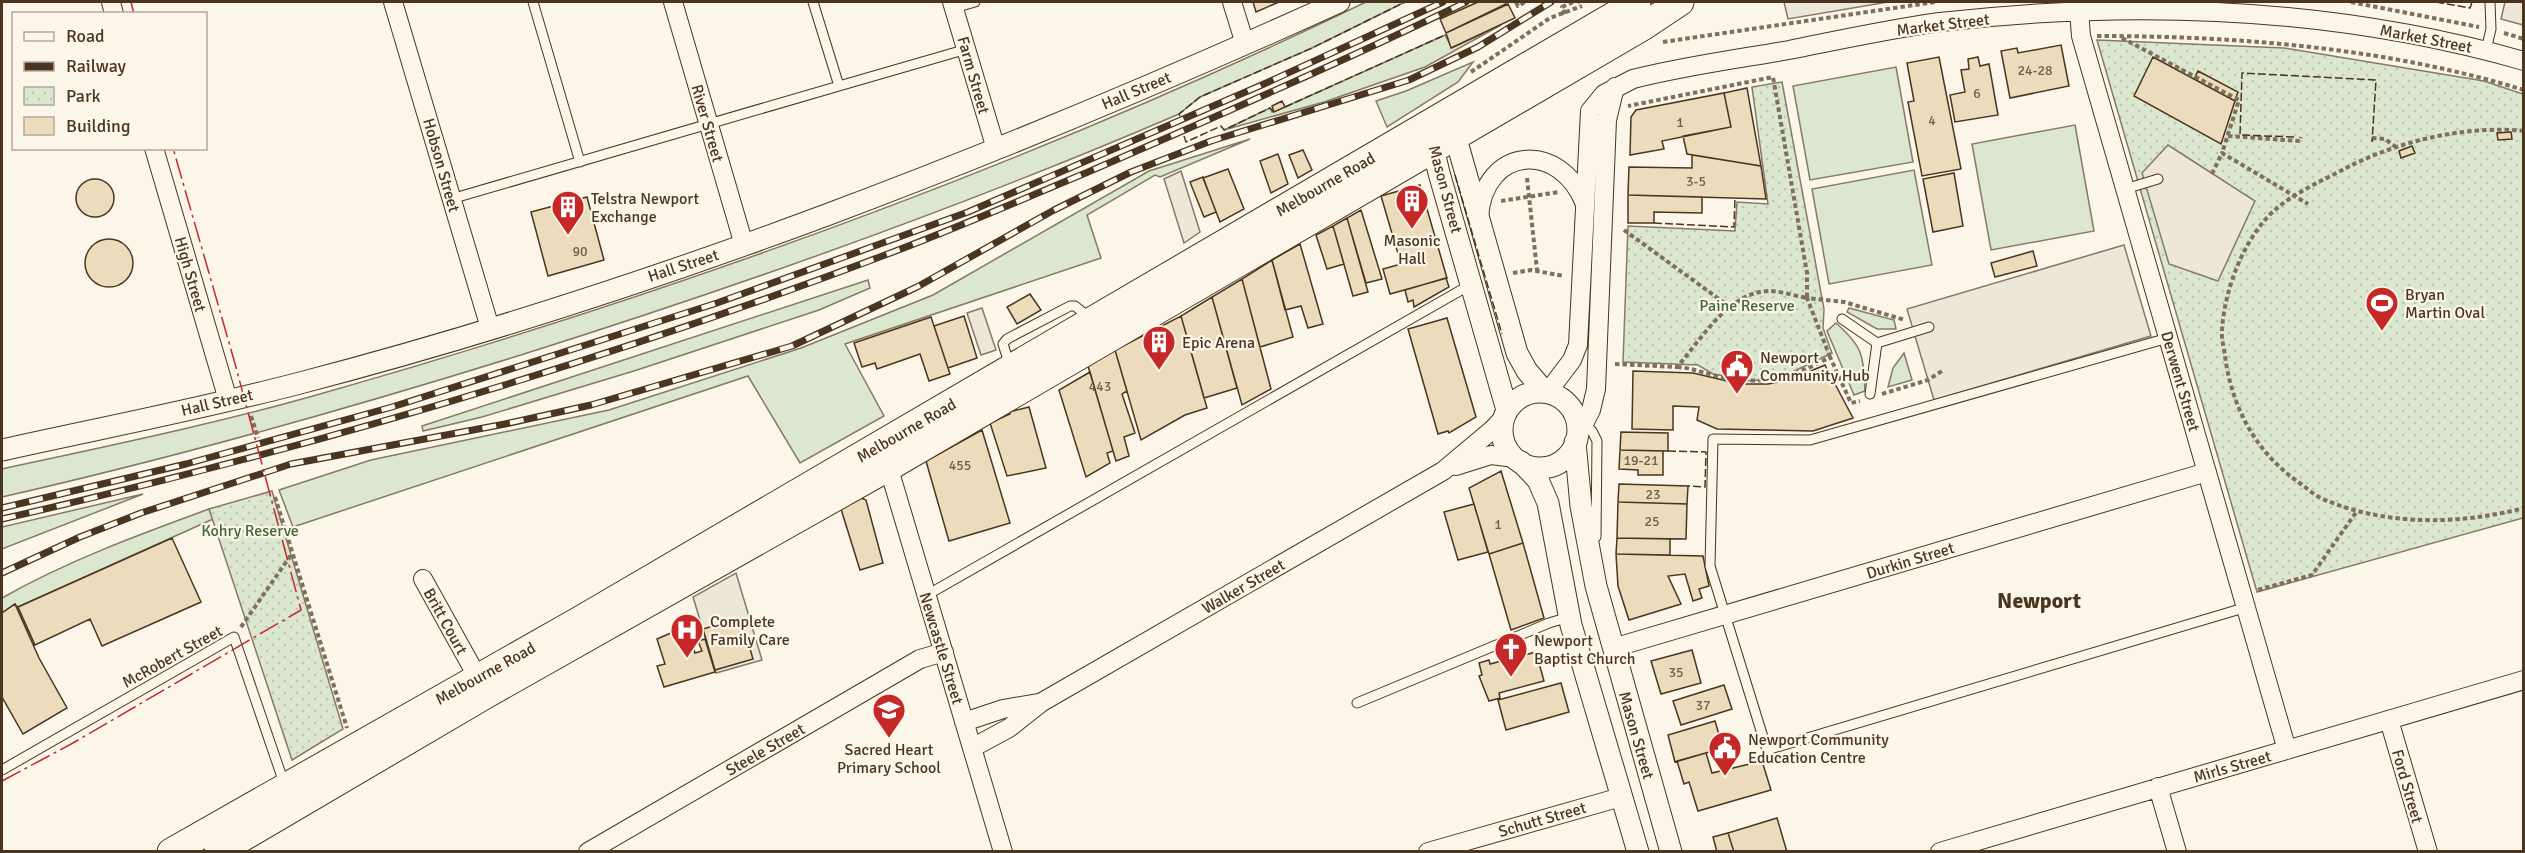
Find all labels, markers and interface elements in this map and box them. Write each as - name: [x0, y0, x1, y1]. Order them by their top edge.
- street label: Market Street: [1896, 9, 1991, 41]
- legend: [12, 12, 207, 150]
- street label: Market Street: [2378, 20, 2474, 58]
- text: Road: [66, 25, 105, 47]
- street label: Farm Street: [952, 34, 994, 117]
- text: Railway: [66, 55, 127, 77]
- house number: 24-28: [2017, 62, 2053, 79]
- street label: Hall Street: [1099, 67, 1174, 114]
- street label: River Street: [686, 82, 728, 165]
- text: Park: [66, 85, 101, 107]
- house number: 6: [1973, 85, 1981, 102]
- house number: 4: [1928, 112, 1936, 129]
- house number: 1: [1676, 114, 1684, 131]
- text: Building: [66, 115, 130, 137]
- street label: Hobson Street: [418, 116, 464, 215]
- street label: Mason Street: [1424, 143, 1466, 236]
- street label: Melbourne Road: [1272, 148, 1379, 221]
- house number: 3-5: [1686, 173, 1706, 190]
- building icon: Masonic Hall: [1394, 183, 1430, 230]
- building icon: Telstra Newport Exchange: [550, 189, 586, 236]
- place label: Telstra Newport Exchange: [591, 189, 700, 227]
- place label: Masonic Hall: [1384, 231, 1440, 269]
- street label: High Street: [170, 234, 210, 315]
- house number: 90: [572, 243, 588, 260]
- street label: Hall Street: [645, 245, 722, 287]
- sports icon: Bryan Martin Oval: [2364, 285, 2400, 332]
- place label: Bryan Martin Oval: [2405, 285, 2485, 323]
- park label: Paine Reserve: [1699, 296, 1795, 316]
- building icon: Epic Arena: [1141, 324, 1177, 371]
- street label: Derwent Street: [2156, 329, 2204, 434]
- place label: Epic Arena: [1182, 333, 1255, 353]
- public building icon: Newport Community Hub: [1719, 348, 1755, 395]
- place label: Newport Community Hub: [1760, 348, 1870, 386]
- house number: 443: [1089, 378, 1111, 395]
- street label: Hall Street: [179, 385, 256, 421]
- street label: Melbourne Road: [853, 394, 960, 467]
- house number: 19-21: [1623, 452, 1659, 469]
- house number: 455: [949, 457, 971, 474]
- house number: 23: [1645, 486, 1661, 503]
- house number: 25: [1644, 513, 1660, 530]
- house number: 1: [1494, 516, 1502, 533]
- park label: Kohry Reserve: [201, 521, 299, 541]
- street label: Durkin Street: [1864, 538, 1957, 584]
- street label: Walker Street: [1198, 555, 1289, 619]
- street label: Britt Court: [419, 585, 472, 659]
- district label: Newport: [1997, 587, 2081, 614]
- street label: Newcastle Street: [915, 590, 968, 707]
- hospital icon: Complete Family Care: [669, 612, 705, 659]
- place label: Complete Family Care: [710, 612, 790, 650]
- street label: McRobert Street: [119, 621, 227, 693]
- church icon: Newport Baptist Church: [1493, 631, 1529, 678]
- place label: Newport Baptist Church: [1534, 631, 1635, 669]
- street label: Melbourne Road: [432, 638, 539, 710]
- house number: 35: [1668, 664, 1684, 681]
- street label: Mason Street: [1614, 689, 1658, 782]
- school or university icon: Sacred Heart Primary School: [871, 692, 907, 739]
- house number: 37: [1695, 697, 1711, 714]
- street label: Steele Street: [722, 719, 809, 781]
- public building icon: Newport Community Education Centre: [1707, 730, 1743, 777]
- place label: Newport Community Education Centre: [1748, 730, 1889, 768]
- place label: Sacred Heart Primary School: [837, 740, 941, 778]
- street label: Mirls Street: [2191, 746, 2274, 788]
- street label: Ford Street: [2387, 747, 2427, 826]
- street label: Schutt Street: [1496, 798, 1589, 842]

